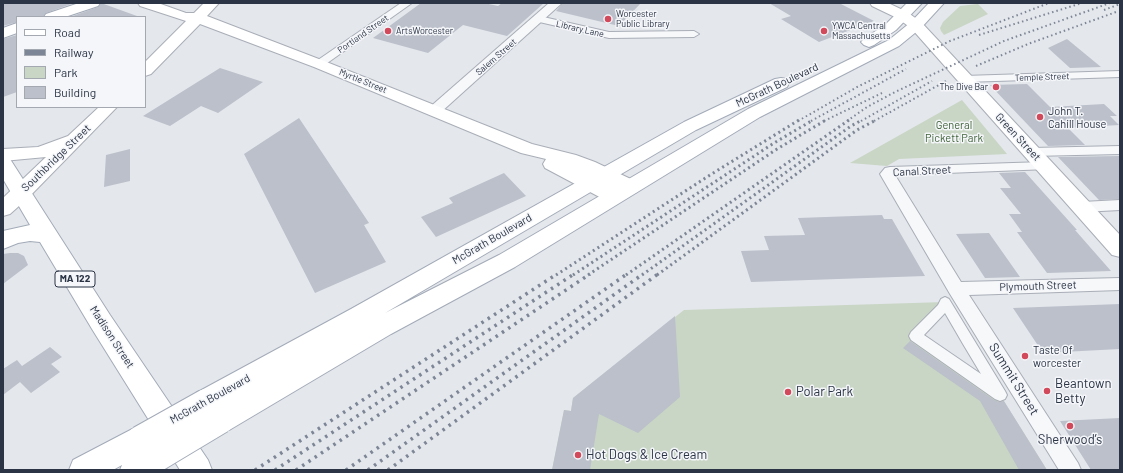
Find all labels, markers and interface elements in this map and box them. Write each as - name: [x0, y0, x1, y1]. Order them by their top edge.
- place label: Worcester Public Library: [616, 9, 670, 30]
- street label: Portland Street: [336, 13, 390, 55]
- marker: Worcester Public Library: [603, 14, 613, 24]
- legend: [16, 16, 146, 108]
- street label: Library Lane: [555, 18, 605, 40]
- place label: YWCA Central Massachusetts: [832, 21, 890, 42]
- text: Road: [54, 25, 81, 39]
- marker: ArtsWorcester: [383, 26, 393, 36]
- place label: ArtsWorcester: [396, 26, 453, 36]
- marker: YWCA Central Massachusetts: [819, 26, 829, 36]
- street label: Salem Street: [473, 36, 519, 78]
- text: Railway: [54, 45, 93, 59]
- street label: McGrath Boulevard: [734, 60, 820, 110]
- text: Park: [54, 65, 78, 79]
- street label: Myrtle Street: [338, 67, 388, 95]
- street label: Temple Street: [1014, 71, 1070, 83]
- place label: The Dive Bar: [939, 82, 988, 92]
- marker: The Dive Bar: [991, 82, 1001, 92]
- text: Building: [54, 85, 96, 99]
- place label: John T. Cahill House: [1048, 104, 1106, 130]
- street label: Green Street: [993, 110, 1043, 164]
- marker: John T. Cahill House: [1035, 112, 1045, 122]
- park label: General Pickett Park: [925, 118, 983, 144]
- street label: Southbridge Street: [19, 122, 93, 194]
- street label: Canal Street: [892, 163, 952, 179]
- street label: McGrath Boulevard: [450, 211, 534, 267]
- road number: MA 122: [55, 271, 95, 287]
- street label: Plymouth Street: [999, 278, 1077, 294]
- street label: Madison Street: [87, 303, 137, 371]
- street label: Summit Street: [986, 340, 1042, 418]
- place label: Taste Of worcester: [1033, 343, 1081, 369]
- marker: Taste Of worcester: [1020, 351, 1030, 361]
- street label: McGrath Boulevard: [168, 371, 252, 427]
- place label: Beantown Betty: [1055, 376, 1111, 407]
- place label: Polar Park: [796, 384, 853, 400]
- marker: Beantown Betty: [1042, 386, 1052, 396]
- marker: Polar Park: [783, 387, 793, 397]
- marker: Sherwood’s: [1065, 421, 1075, 431]
- place label: Sherwood’s: [1038, 432, 1102, 448]
- place label: Hot Dogs & Ice Cream: [586, 447, 707, 463]
- marker: Hot Dogs & Ice Cream: [573, 450, 583, 460]

